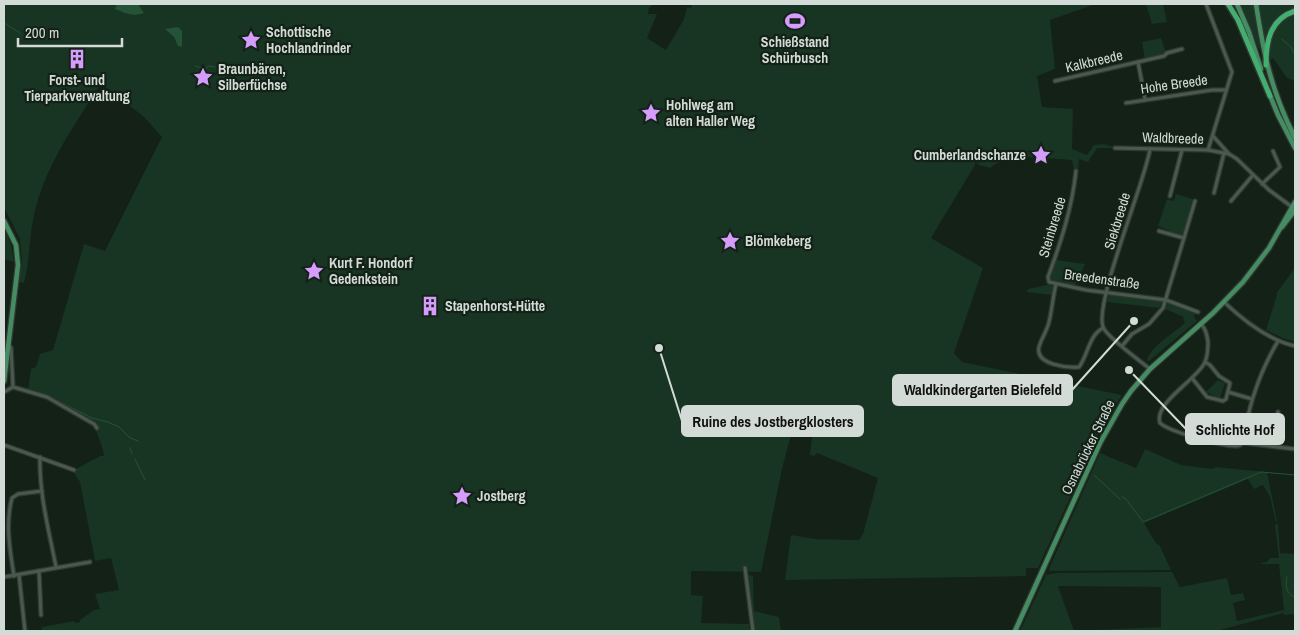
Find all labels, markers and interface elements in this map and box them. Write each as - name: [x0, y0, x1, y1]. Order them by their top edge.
- sports icon: Schießstand Schürbusch: [784, 10, 806, 32]
- scale bar: [18, 15, 121, 47]
- text: 200 m: [25, 22, 59, 43]
- place label: Schottische Hochlandrinder: [266, 23, 351, 57]
- place icon: Schottische Hochlandrinder: [240, 29, 262, 51]
- place label: Schießstand Schürbusch: [761, 33, 829, 67]
- street label: Kalkbreede: [1064, 46, 1124, 76]
- building icon: Forst- und Tierparkverwaltung: [66, 48, 88, 70]
- place label: Braunbären, Silberfüchse: [218, 60, 287, 94]
- place icon: Braunbären, Silberfüchse: [192, 66, 214, 88]
- street label: Hohe Breede: [1139, 70, 1209, 98]
- place label: Forst- und Tierparkverwaltung: [24, 71, 130, 105]
- place label: Hohlweg am alten Haller Weg: [666, 96, 755, 130]
- place icon: Hohlweg am alten Haller Weg: [640, 102, 662, 124]
- street label: Waldbreede: [1142, 128, 1204, 148]
- place icon: Cumberlandschanze: [1030, 144, 1052, 166]
- place label: Cumberlandschanze: [914, 146, 1026, 164]
- street label: Siekbreede: [1100, 190, 1134, 252]
- street label: Steinbreede: [1034, 194, 1070, 260]
- place icon: Blömkeberg: [719, 230, 741, 252]
- place label: Blömkeberg: [745, 232, 811, 250]
- place label: Kurt F. Hondorf Gedenkstein: [329, 254, 413, 288]
- place icon: Kurt F. Hondorf Gedenkstein: [303, 260, 325, 282]
- street label: Breedenstraße: [1063, 265, 1141, 293]
- building icon: Stapenhorst-Hütte: [419, 295, 441, 317]
- place label: Stapenhorst-Hütte: [445, 297, 545, 315]
- callout: Waldkindergarten Bielefeld: [893, 375, 1072, 405]
- text: Waldkindergarten Bielefeld: [904, 379, 1062, 400]
- street label: Osnabrücker Straße: [1057, 397, 1119, 497]
- callout: Ruine des Jostbergklosters: [682, 406, 863, 436]
- text: Ruine des Jostbergklosters: [692, 411, 854, 432]
- callout: Schlichte Hof: [1186, 414, 1284, 444]
- text: Schlichte Hof: [1196, 419, 1275, 440]
- place icon: Jostberg: [451, 485, 473, 507]
- place label: Jostberg: [477, 487, 525, 505]

